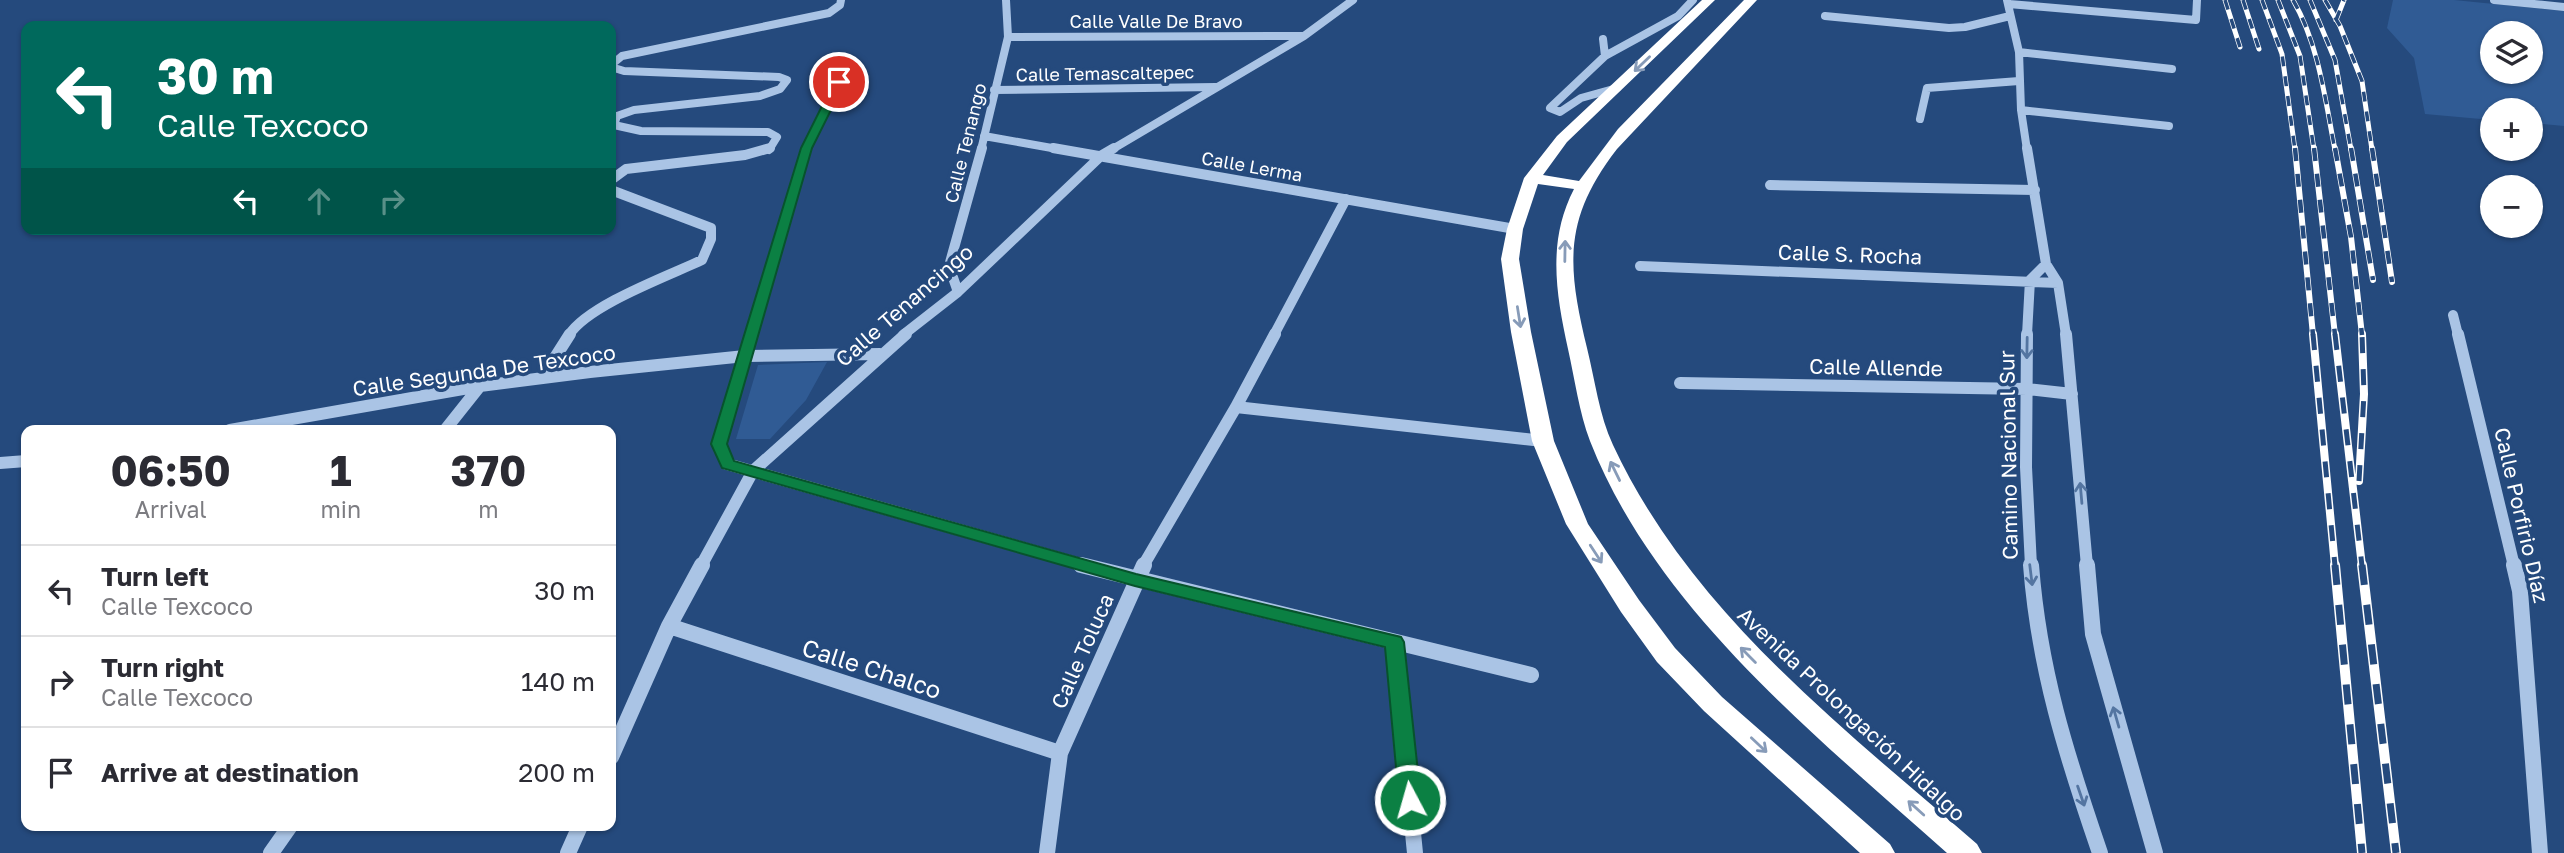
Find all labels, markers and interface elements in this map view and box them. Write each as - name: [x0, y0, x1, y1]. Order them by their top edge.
- street label: Calle Valle De Bravo: [1070, 10, 1242, 32]
- map controls: [2480, 21, 2543, 238]
- button: layers: [2480, 21, 2543, 84]
- text: 30 m: [157, 46, 274, 105]
- icon: left: [42, 49, 133, 140]
- pin: [809, 52, 869, 112]
- one-way arrow: [1634, 56, 1651, 73]
- street label: Calle Temascaltepec: [1015, 60, 1195, 86]
- icon: arrive: [820, 63, 858, 101]
- street label: Calle Tenango: [939, 81, 991, 205]
- button: +: [2480, 98, 2543, 161]
- text: Calle Texcoco: [157, 106, 369, 144]
- street label: Calle Lerma: [1200, 146, 1304, 186]
- button: −: [2480, 175, 2543, 238]
- icon: left: [227, 182, 265, 220]
- icon: ahead: [300, 182, 338, 220]
- icon: right: [373, 182, 411, 220]
- street label: Calle Tenancingo: [830, 238, 978, 372]
- street label: Calle S. Rocha: [1777, 238, 1923, 270]
- one-way arrow: [1558, 240, 1572, 263]
- one-way arrow: [1512, 305, 1525, 327]
- one-way arrow: [2020, 336, 2034, 359]
- street label: Calle Segunda De Texcoco: [351, 339, 617, 401]
- street label: Camino Nacional Sur: [1993, 350, 2023, 560]
- street label: Calle Allende: [1809, 353, 1943, 381]
- street label: Calle Porfirio Díaz: [2489, 425, 2555, 605]
- text: 06:50: [111, 445, 231, 495]
- text: 1: [330, 445, 352, 495]
- text: 370: [451, 445, 526, 495]
- one-way arrow: [1608, 461, 1622, 482]
- one-way arrow: [2074, 482, 2087, 505]
- text: Arrival: [135, 495, 207, 523]
- text: min: [320, 495, 361, 523]
- text: m: [478, 495, 499, 523]
- one-way arrow: [1589, 544, 1604, 563]
- text: Turn left: [101, 561, 209, 592]
- one-way arrow: [2024, 563, 2037, 586]
- icon: left: [42, 572, 80, 610]
- text: 30 m: [534, 575, 595, 606]
- street label: Calle Toluca: [1045, 589, 1119, 713]
- text: Calle Texcoco: [101, 592, 253, 620]
- street label: Avenida Prolongación Hidalgo: [1733, 601, 1971, 827]
- street label: Calle Chalco: [799, 632, 945, 704]
- one-way arrow: [1739, 646, 1756, 663]
- text: Turn right: [101, 652, 224, 683]
- icon: right: [42, 663, 80, 701]
- text: 140 m: [521, 666, 595, 697]
- text: Calle Texcoco: [101, 683, 253, 711]
- one-way arrow: [2109, 706, 2122, 728]
- one-way arrow: [1749, 737, 1767, 753]
- icon: arrive: [42, 754, 80, 792]
- text: Arrive at destination: [101, 757, 359, 788]
- text: 200 m: [518, 757, 595, 788]
- position arrow: [1373, 763, 1447, 837]
- one-way arrow: [2076, 785, 2088, 807]
- one-way arrow: [1908, 799, 1925, 816]

